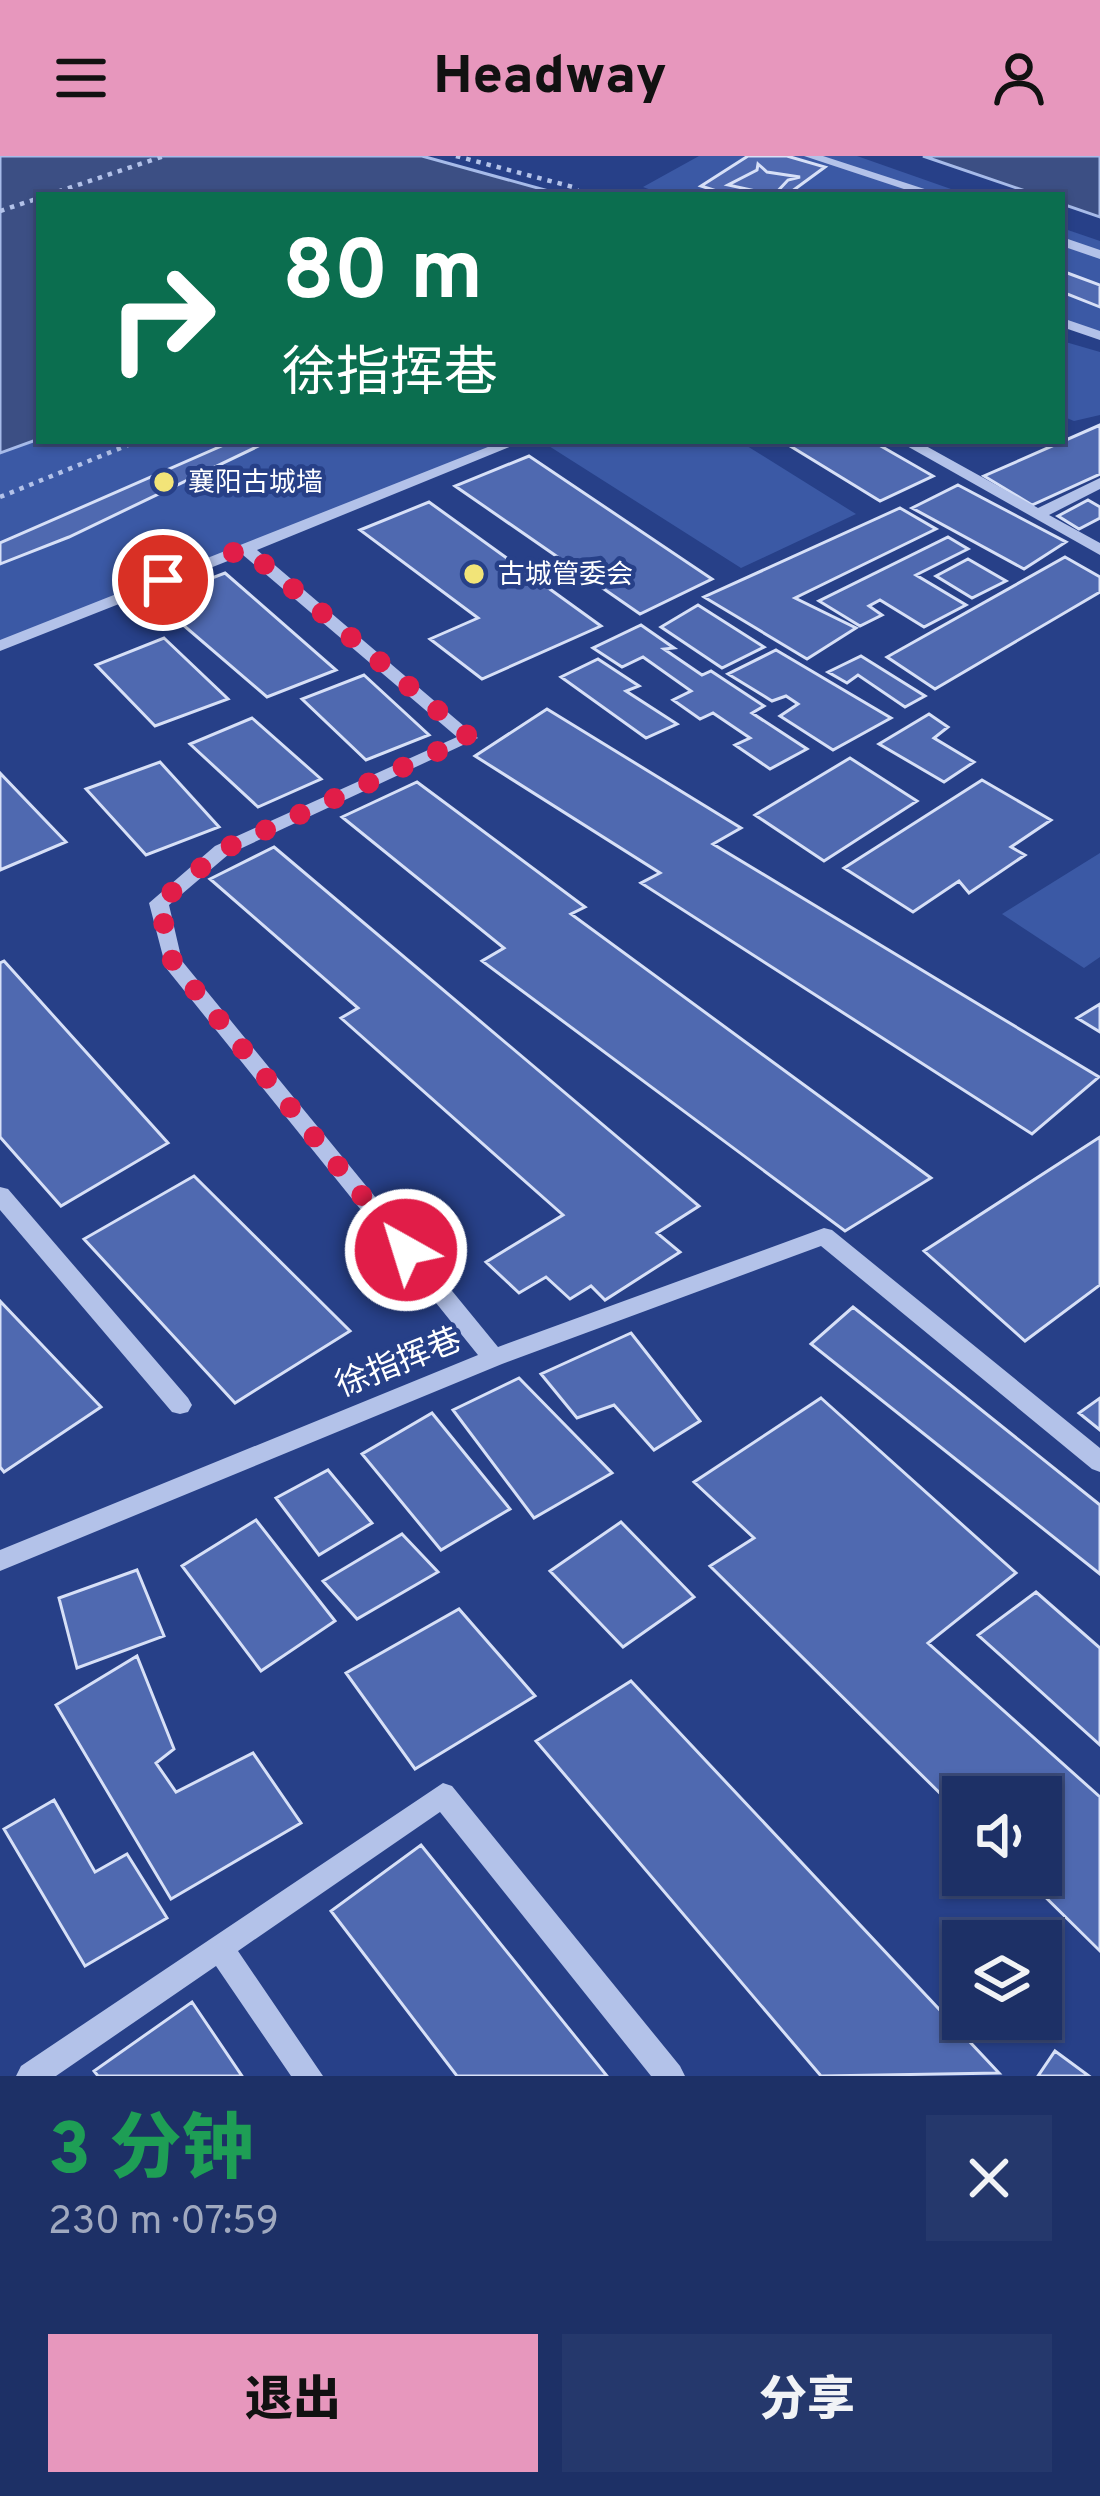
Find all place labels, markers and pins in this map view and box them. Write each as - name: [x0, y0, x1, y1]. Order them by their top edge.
- place label: 襄阳古城墙: [188, 467, 323, 501]
- marker: 襄阳古城墙: [151, 469, 177, 495]
- pin: [112, 529, 214, 631]
- place label: 古城管委会: [498, 559, 633, 593]
- marker: 古城管委会: [461, 561, 487, 587]

